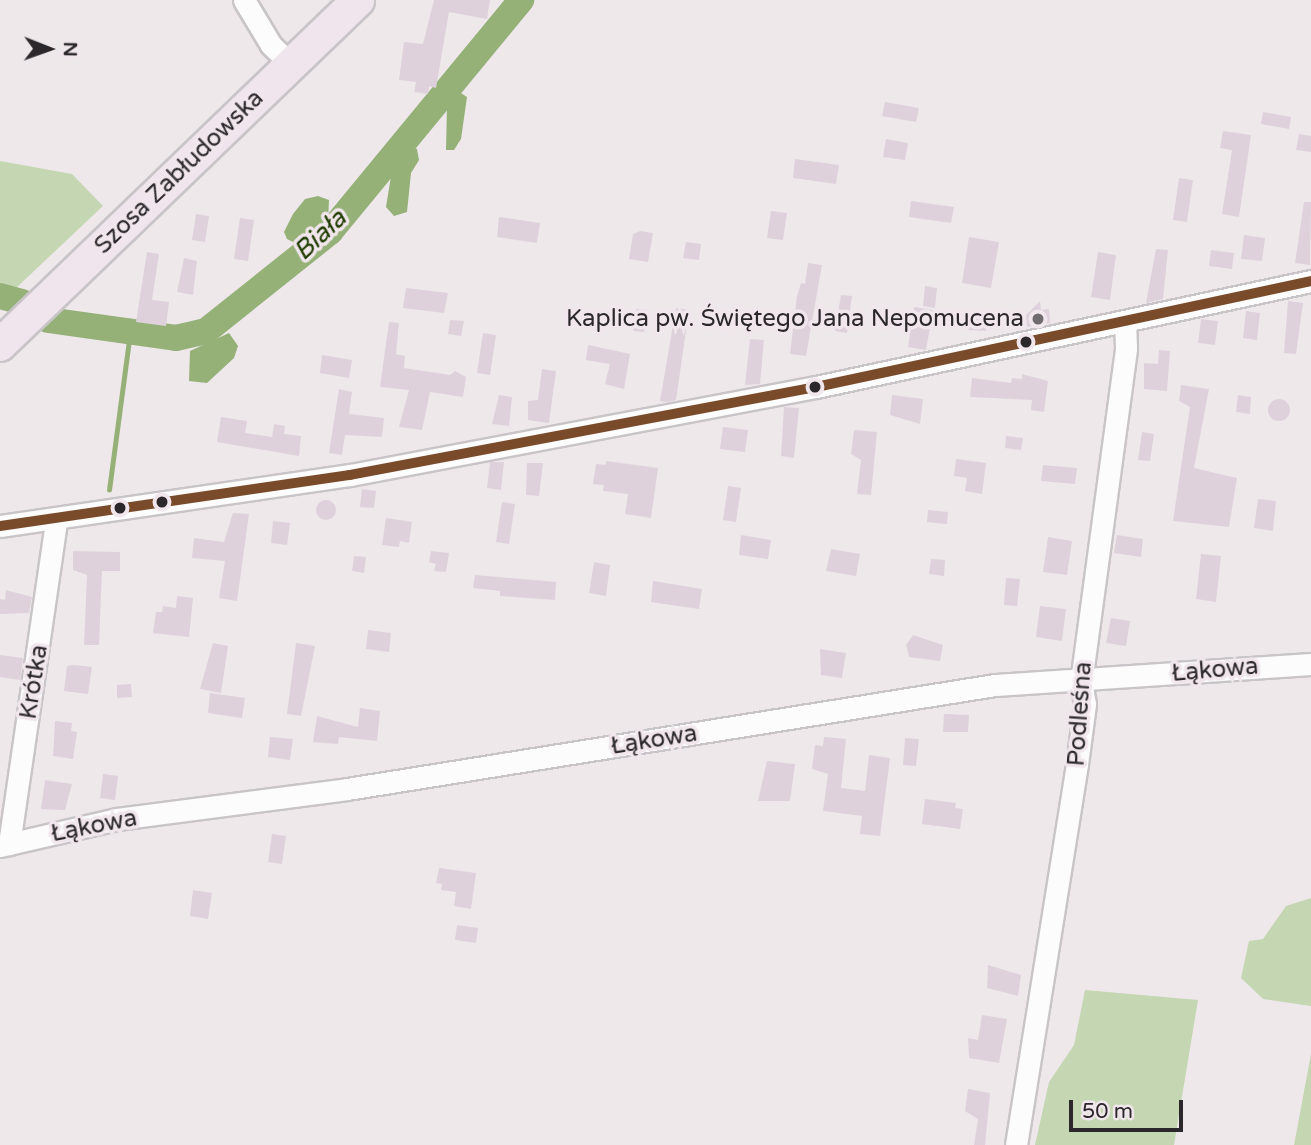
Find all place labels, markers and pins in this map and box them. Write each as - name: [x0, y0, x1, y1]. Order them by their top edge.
- place label: Kaplica pw. Świętego Jana Nepomucena: [566, 305, 1024, 333]
- marker: Kaplica pw. Świętego Jana Nepomucena: [1030, 311, 1046, 327]
- unlabelled marker: [1019, 335, 1033, 349]
- unlabelled marker: [808, 380, 822, 394]
- unlabelled marker: [155, 495, 169, 509]
- unlabelled marker: [113, 501, 127, 515]

